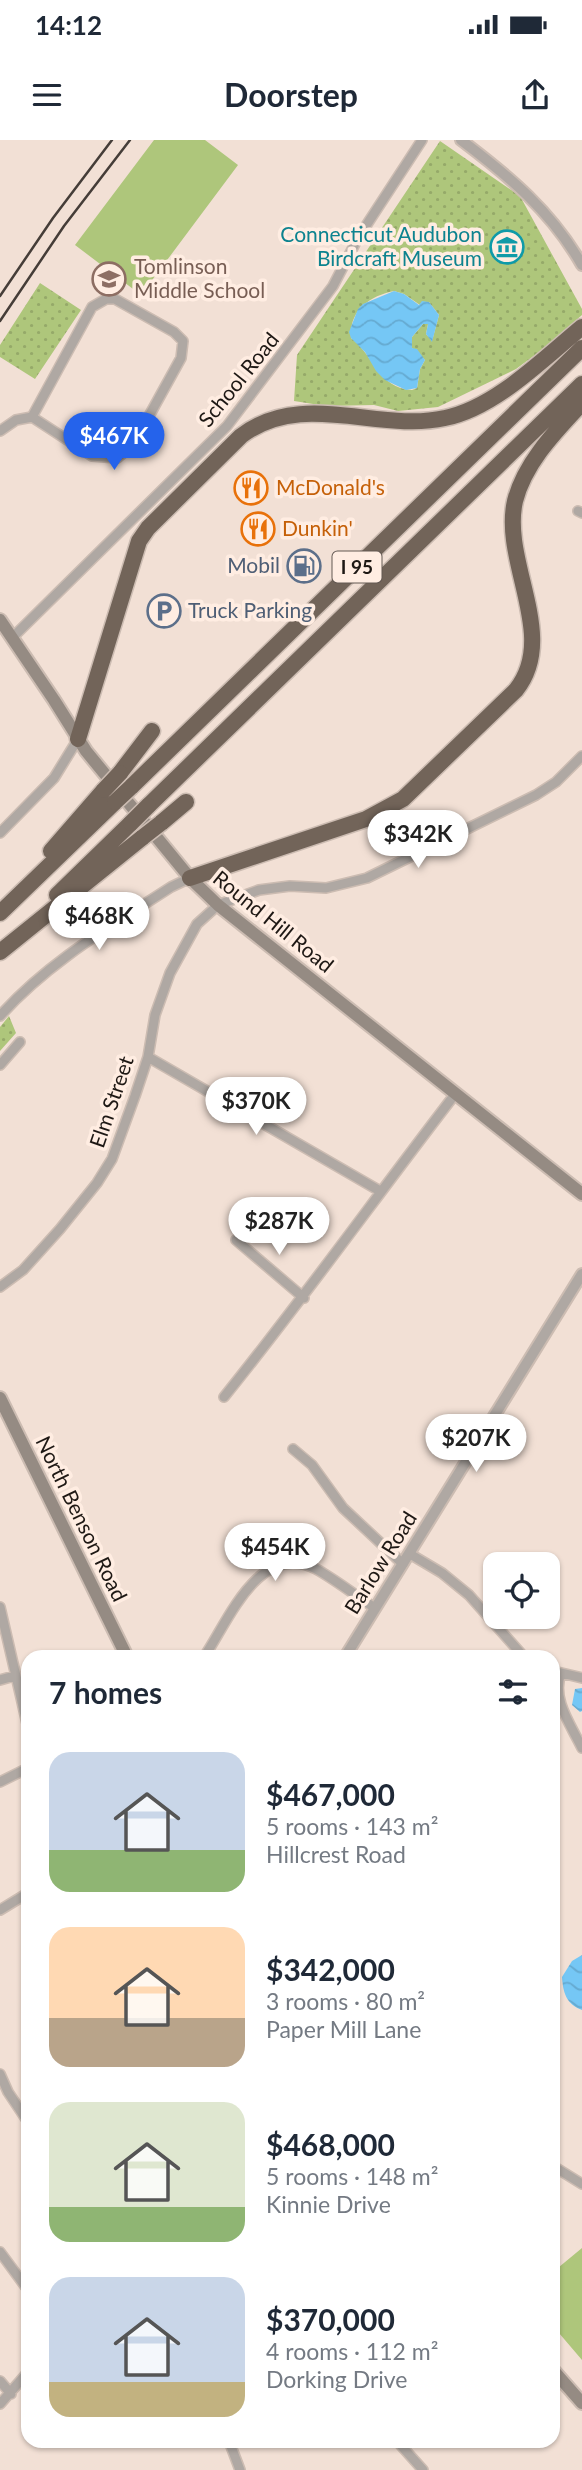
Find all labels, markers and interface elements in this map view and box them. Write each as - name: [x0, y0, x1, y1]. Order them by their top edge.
- text: 14:12: [35, 9, 102, 41]
- text: Doorstep: [224, 75, 358, 114]
- icon: menu: [28, 76, 66, 114]
- icon: share: [516, 76, 554, 114]
- place label: Connecticut Audubon Birdcraft Museum: [280, 221, 482, 270]
- museum icon: Connecticut Audubon Birdcraft Museum: [488, 228, 526, 266]
- place label: Tomlinson Middle School: [134, 253, 265, 302]
- school or university icon: Tomlinson Middle School: [90, 260, 128, 298]
- street label: School Road: [192, 327, 283, 431]
- pin: $467K: [65, 412, 163, 472]
- text: $467K: [79, 421, 149, 449]
- restaurant icon: McDonald's: [232, 469, 270, 507]
- place label: McDonald's: [276, 474, 385, 499]
- restaurant icon: Dunkin': [239, 510, 277, 548]
- place label: Dunkin': [282, 515, 353, 540]
- fuel station icon: Mobil: [285, 547, 323, 585]
- place label: Mobil: [227, 552, 280, 577]
- road number: I 95: [332, 552, 382, 582]
- parking icon: Truck Parking: [145, 592, 183, 630]
- place label: Truck Parking: [188, 597, 312, 622]
- pin: $342K: [369, 810, 467, 870]
- text: $342K: [383, 819, 453, 847]
- street label: Round Hill Road: [209, 865, 339, 977]
- pin: $468K: [50, 892, 148, 952]
- text: $468K: [64, 901, 134, 929]
- street label: Elm Street: [83, 1052, 138, 1150]
- pin: $370K: [207, 1077, 305, 1137]
- text: $370K: [221, 1086, 291, 1114]
- pin: $287K: [230, 1198, 328, 1257]
- text: $287K: [244, 1206, 314, 1234]
- pin: $207K: [427, 1414, 525, 1474]
- text: $207K: [441, 1423, 511, 1451]
- street label: North Benson Road: [31, 1432, 133, 1605]
- street label: Barlow Road: [338, 1506, 421, 1618]
- pin: $454K: [226, 1524, 324, 1583]
- text: $454K: [240, 1532, 310, 1560]
- map controls: [483, 1552, 560, 1629]
- button: locate: [483, 1552, 560, 1629]
- icon: filters: [494, 1673, 532, 1711]
- text: 7 homes: [49, 1674, 162, 1710]
- text: $467,000: [266, 1776, 395, 1812]
- icon: home: [105, 1780, 189, 1864]
- text: 5 rooms · 143 m²: [266, 1812, 438, 1840]
- text: Hillcrest Road: [266, 1840, 406, 1868]
- text: $342,000: [266, 1951, 395, 1987]
- icon: home: [105, 1955, 189, 2039]
- text: 3 rooms · 80 m²: [266, 1987, 425, 2015]
- text: Paper Mill Lane: [266, 2015, 421, 2043]
- text: $468,000: [266, 2126, 395, 2162]
- icon: home: [105, 2130, 189, 2214]
- text: 5 rooms · 148 m²: [266, 2162, 438, 2190]
- text: Kinnie Drive: [266, 2190, 391, 2218]
- text: $370,000: [266, 2301, 395, 2337]
- icon: home: [105, 2305, 189, 2389]
- text: 4 rooms · 112 m²: [266, 2337, 438, 2365]
- text: Dorking Drive: [266, 2365, 407, 2393]

